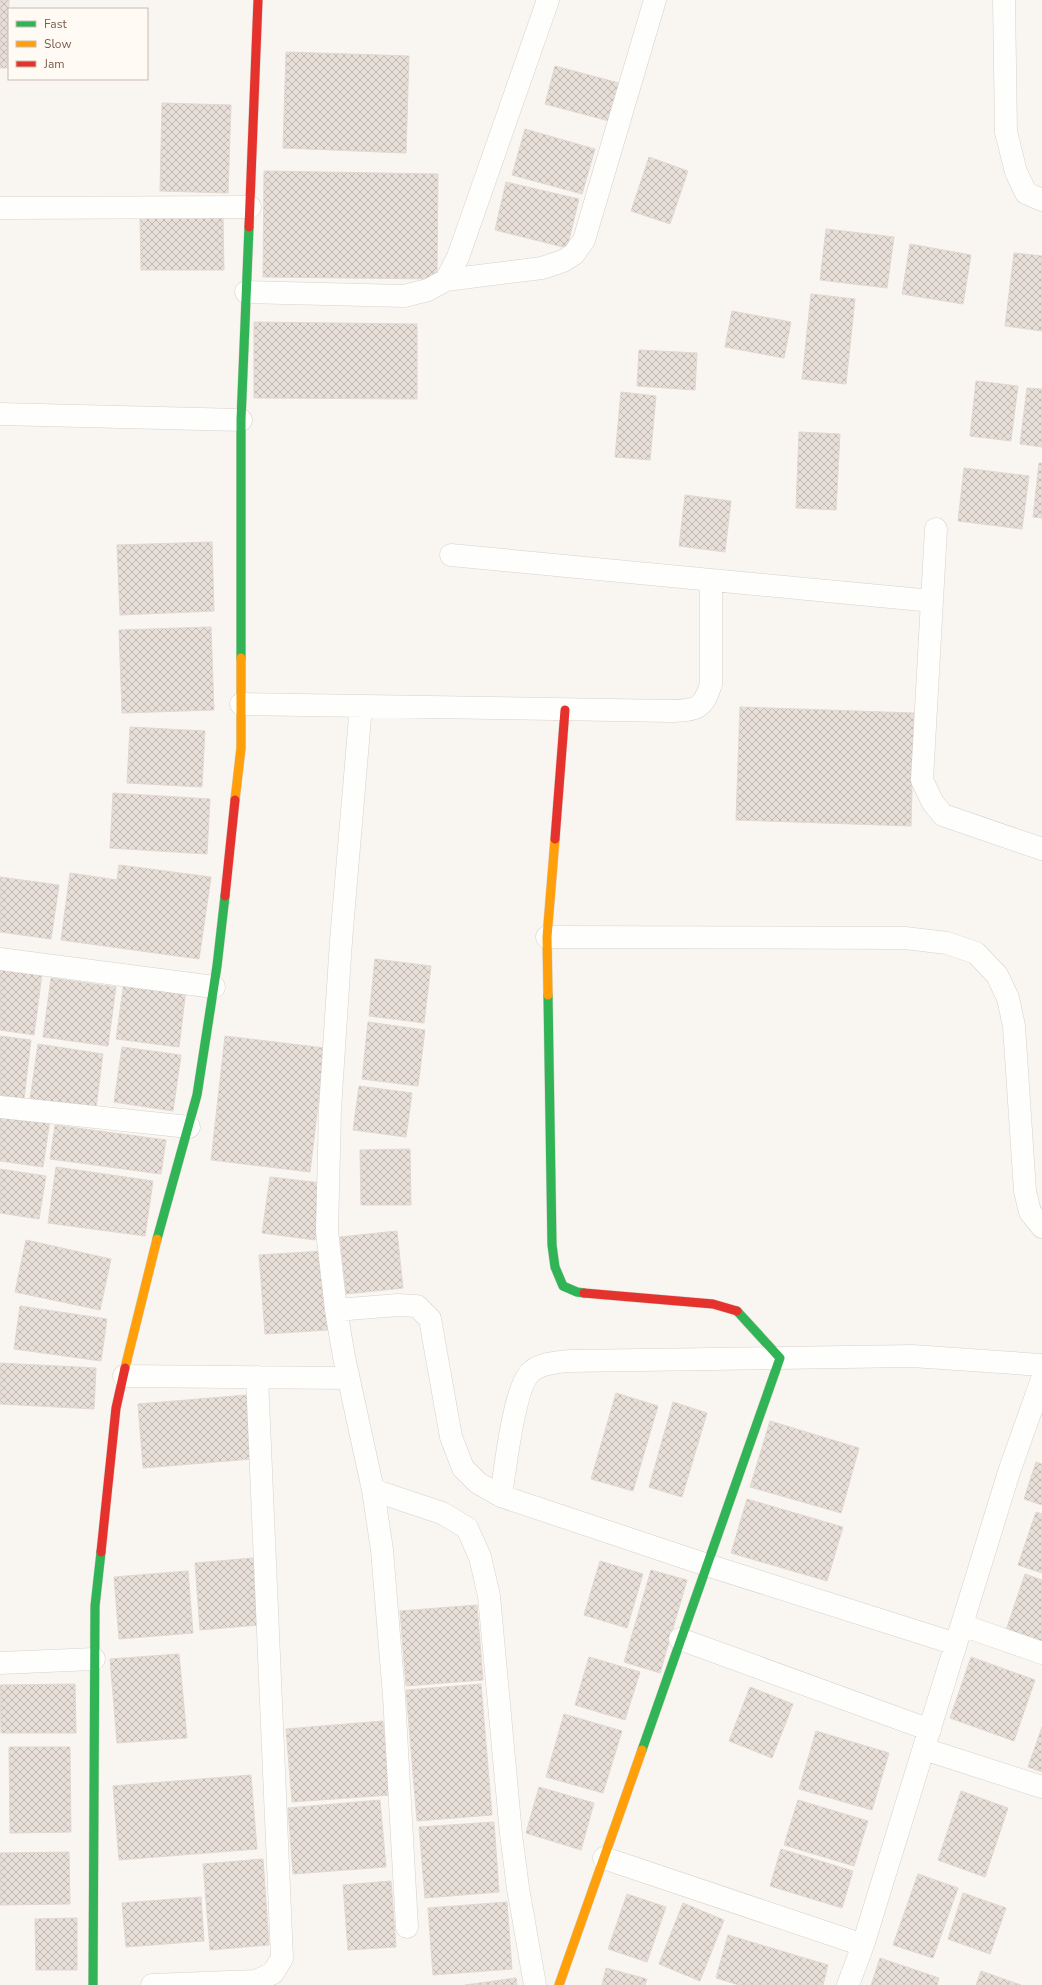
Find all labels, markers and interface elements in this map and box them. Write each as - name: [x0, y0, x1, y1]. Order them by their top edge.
- legend: [8, 8, 148, 80]
- text: Fast: [44, 16, 67, 32]
- text: Slow: [44, 36, 72, 52]
- text: Jam: [43, 56, 65, 72]

